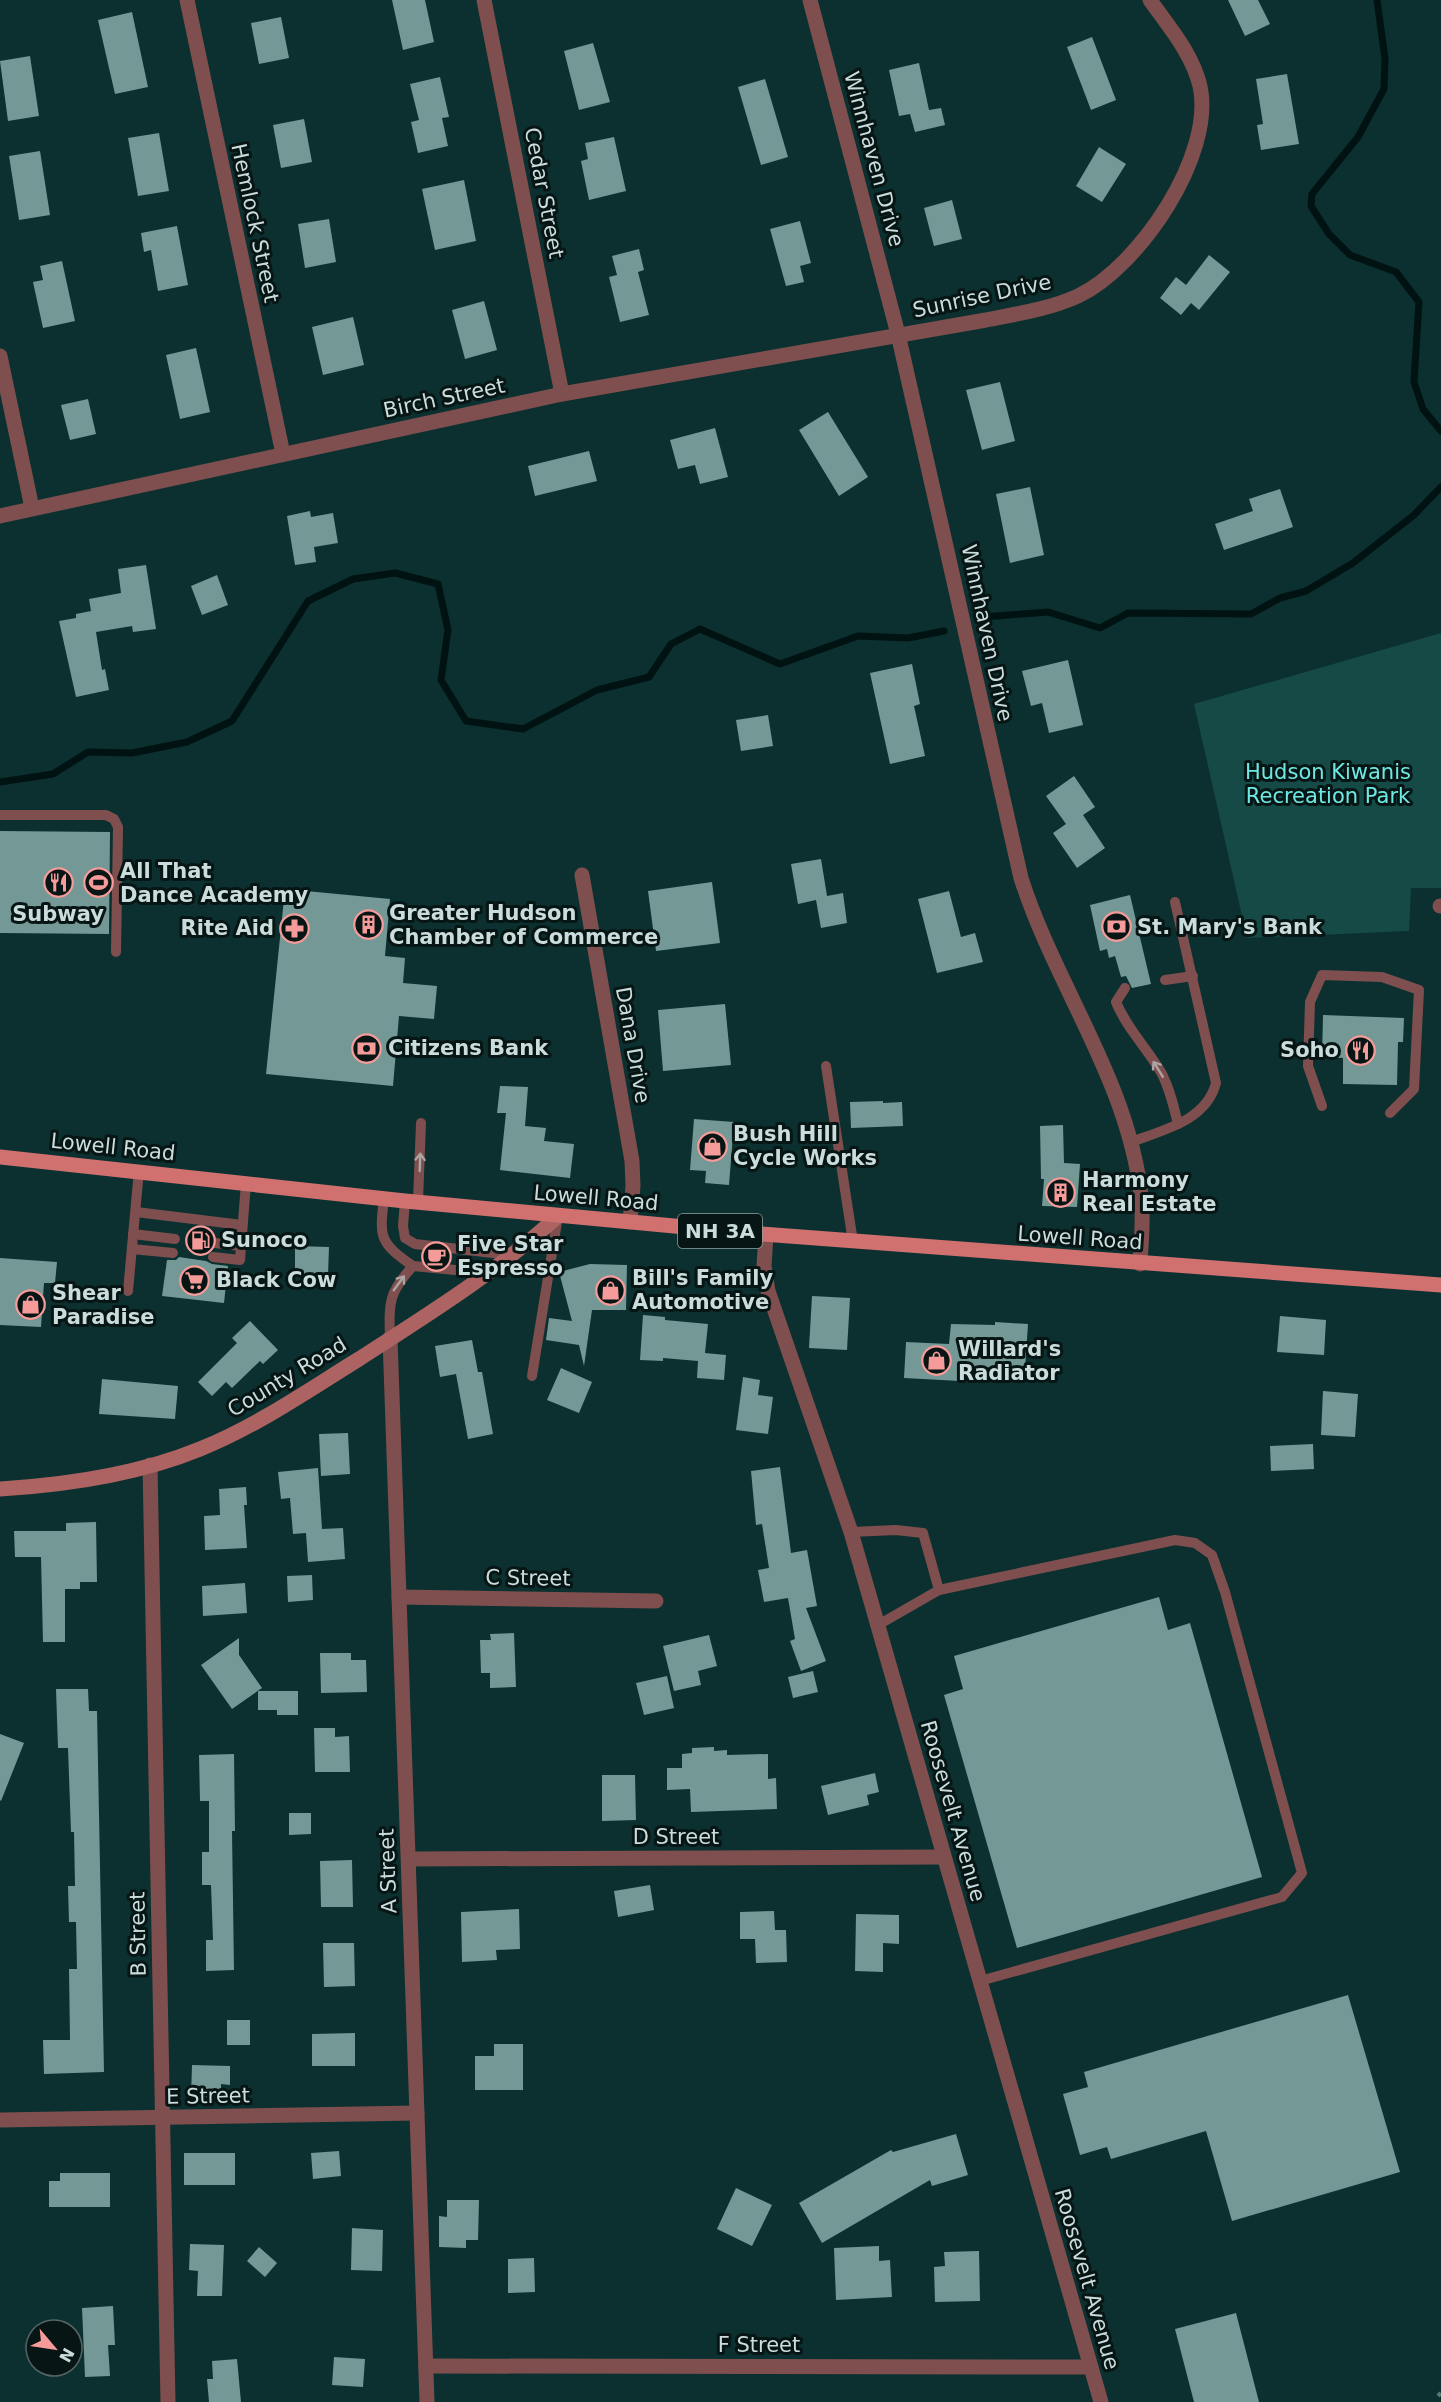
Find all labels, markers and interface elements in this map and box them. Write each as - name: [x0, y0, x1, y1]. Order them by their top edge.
- street label: Winnhaven Drive: [839, 69, 909, 249]
- street label: Cedar Street: [520, 125, 568, 261]
- street label: Hemlock Street: [226, 141, 284, 305]
- street label: Sunrise Drive: [911, 270, 1053, 322]
- street label: Birch Street: [381, 373, 507, 423]
- street label: Winnhaven Drive: [957, 542, 1017, 724]
- park label: Hudson Kiwanis Recreation Park: [1245, 760, 1411, 808]
- place label: All That Dance Academy: [120, 859, 309, 907]
- restaurant icon: Subway: [42, 867, 74, 899]
- sports icon: All That Dance Academy: [83, 867, 115, 899]
- place label: Greater Hudson Chamber of Commerce: [389, 901, 658, 949]
- place label: Subway: [12, 902, 104, 926]
- building icon: Greater Hudson Chamber of Commerce: [352, 909, 384, 941]
- bank icon: St. Mary's Bank: [1100, 911, 1132, 943]
- pharmacy icon: Rite Aid: [279, 912, 311, 944]
- place label: St. Mary's Bank: [1137, 915, 1323, 939]
- place label: Rite Aid: [181, 916, 274, 940]
- street label: Dana Drive: [611, 985, 655, 1105]
- bank icon: Citizens Bank: [351, 1032, 383, 1064]
- restaurant icon: Soho: [1344, 1034, 1376, 1066]
- place label: Citizens Bank: [388, 1036, 549, 1060]
- place label: Soho: [1280, 1038, 1339, 1062]
- one-way arrow: [1152, 1061, 1164, 1078]
- place label: Bush Hill Cycle Works: [733, 1122, 877, 1170]
- street label: Lowell Road: [49, 1129, 177, 1165]
- shop icon: Bush Hill Cycle Works: [696, 1130, 728, 1162]
- one-way arrow: [414, 1153, 425, 1173]
- place label: Harmony Real Estate: [1082, 1168, 1216, 1216]
- building icon: Harmony Real Estate: [1045, 1176, 1077, 1208]
- street label: Lowell Road: [533, 1181, 659, 1215]
- road number: NH 3A: [678, 1214, 762, 1248]
- street label: Lowell Road: [1017, 1222, 1143, 1254]
- fuel station icon: Sunoco: [184, 1224, 216, 1256]
- place label: Sunoco: [221, 1228, 307, 1252]
- place label: Five Star Espresso: [457, 1232, 564, 1280]
- cafe icon: Five Star Espresso: [420, 1240, 452, 1272]
- supermarket icon: Black Cow: [179, 1264, 211, 1296]
- place label: Bill's Family Automotive: [632, 1266, 773, 1314]
- place label: Black Cow: [216, 1268, 336, 1292]
- shop icon: Bill's Family Automotive: [595, 1274, 627, 1306]
- one-way arrow: [393, 1275, 406, 1291]
- place label: Shear Paradise: [52, 1281, 155, 1329]
- shop icon: Shear Paradise: [15, 1289, 47, 1321]
- street label: County Road: [223, 1332, 351, 1422]
- place label: Willard's Radiator: [958, 1337, 1061, 1385]
- shop icon: Willard's Radiator: [921, 1345, 953, 1377]
- street label: C Street: [485, 1565, 571, 1591]
- street label: Roosevelt Avenue: [916, 1718, 990, 1904]
- street label: D Street: [633, 1825, 719, 1849]
- street label: A Street: [375, 1828, 401, 1914]
- street label: B Street: [125, 1891, 151, 1977]
- street label: E Street: [166, 2083, 250, 2109]
- street label: Roosevelt Avenue: [1050, 2186, 1124, 2372]
- north arrow: [24, 2318, 84, 2378]
- street label: F Street: [718, 2333, 800, 2357]
- text: N: [55, 2345, 78, 2365]

